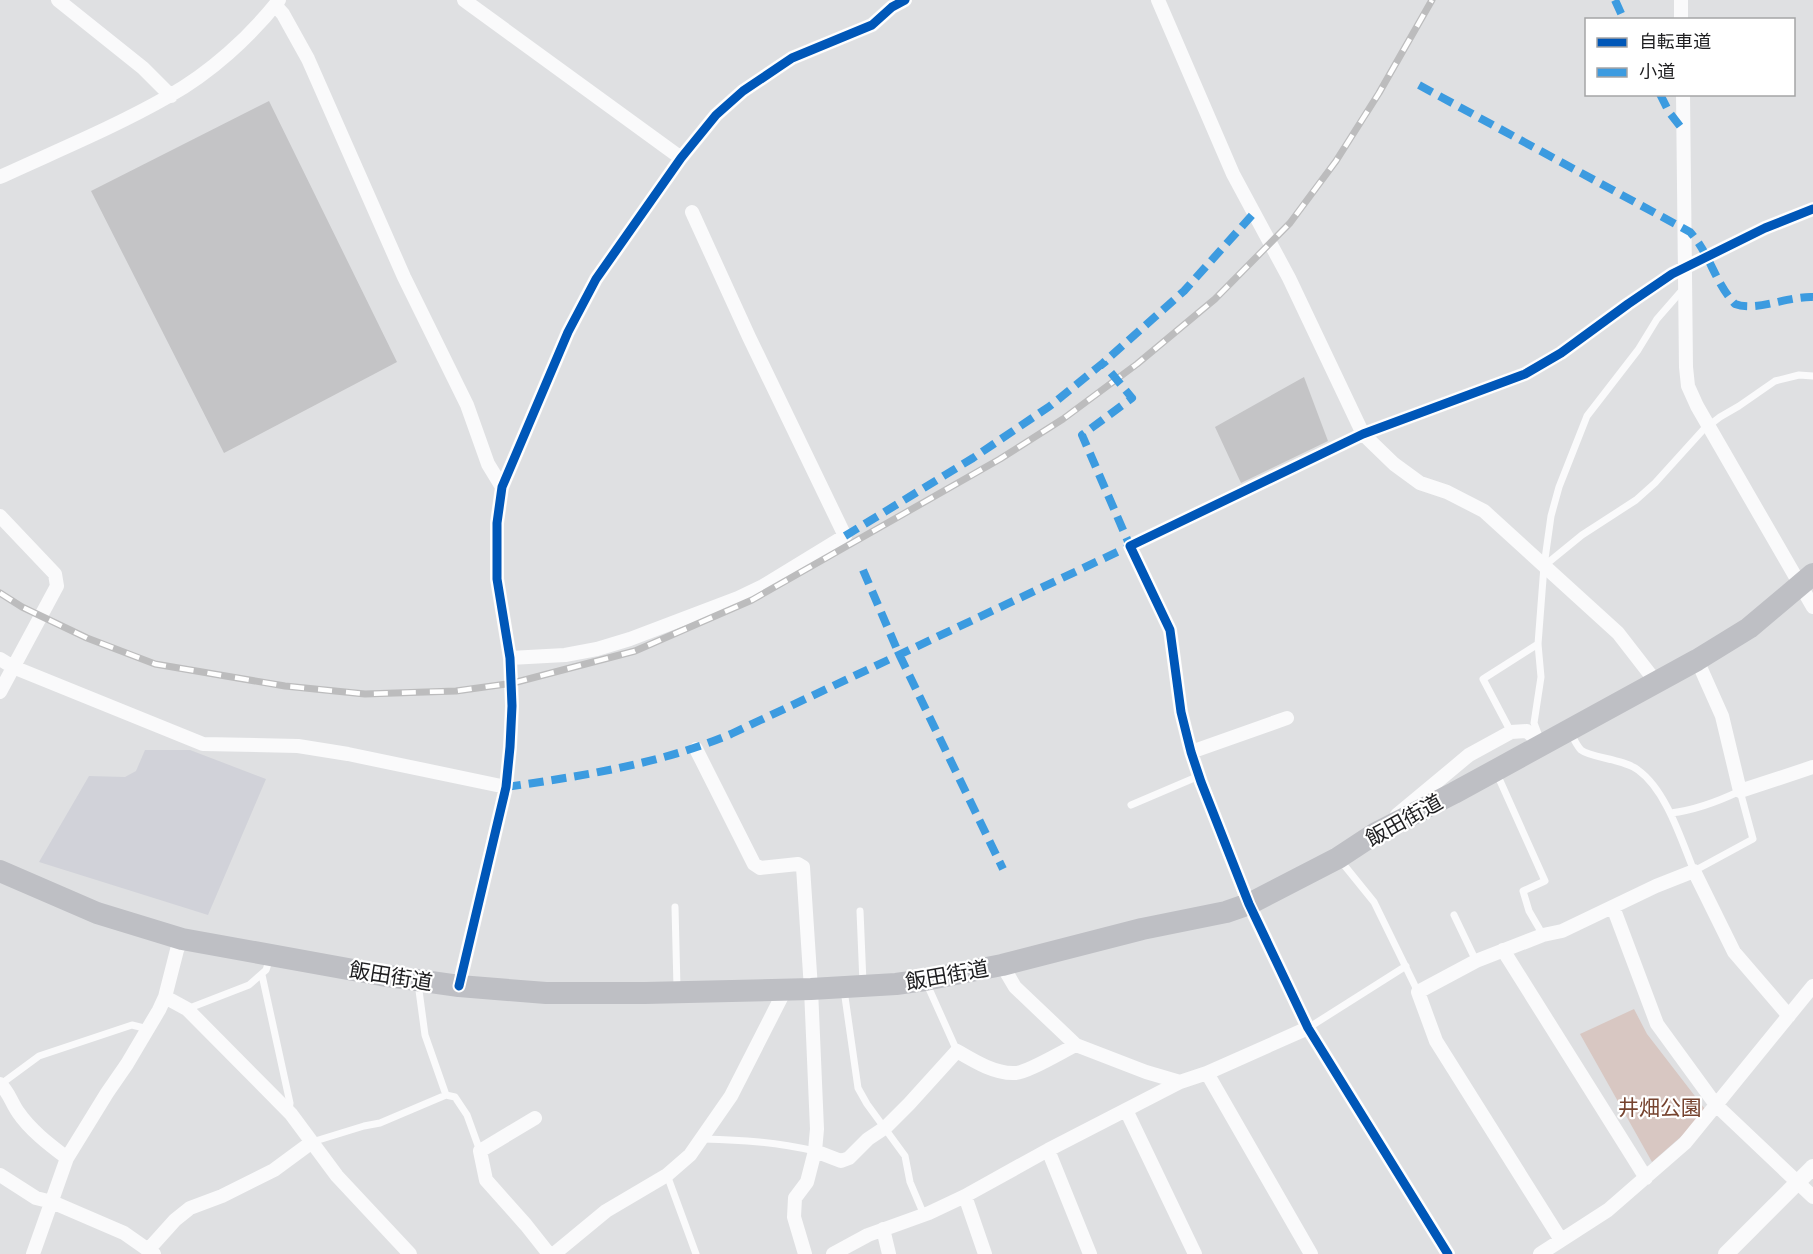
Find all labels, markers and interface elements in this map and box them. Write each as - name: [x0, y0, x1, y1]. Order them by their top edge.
- legend: [1585, 18, 1795, 96]
- text: 自転車道: [1639, 31, 1711, 53]
- text: 小道: [1639, 61, 1675, 83]
- street label: 飯田街道: [1361, 789, 1447, 851]
- street label: 飯田街道: [903, 955, 991, 995]
- street label: 飯田街道: [348, 957, 434, 995]
- park label: 井畑公園: [1618, 1095, 1702, 1120]

